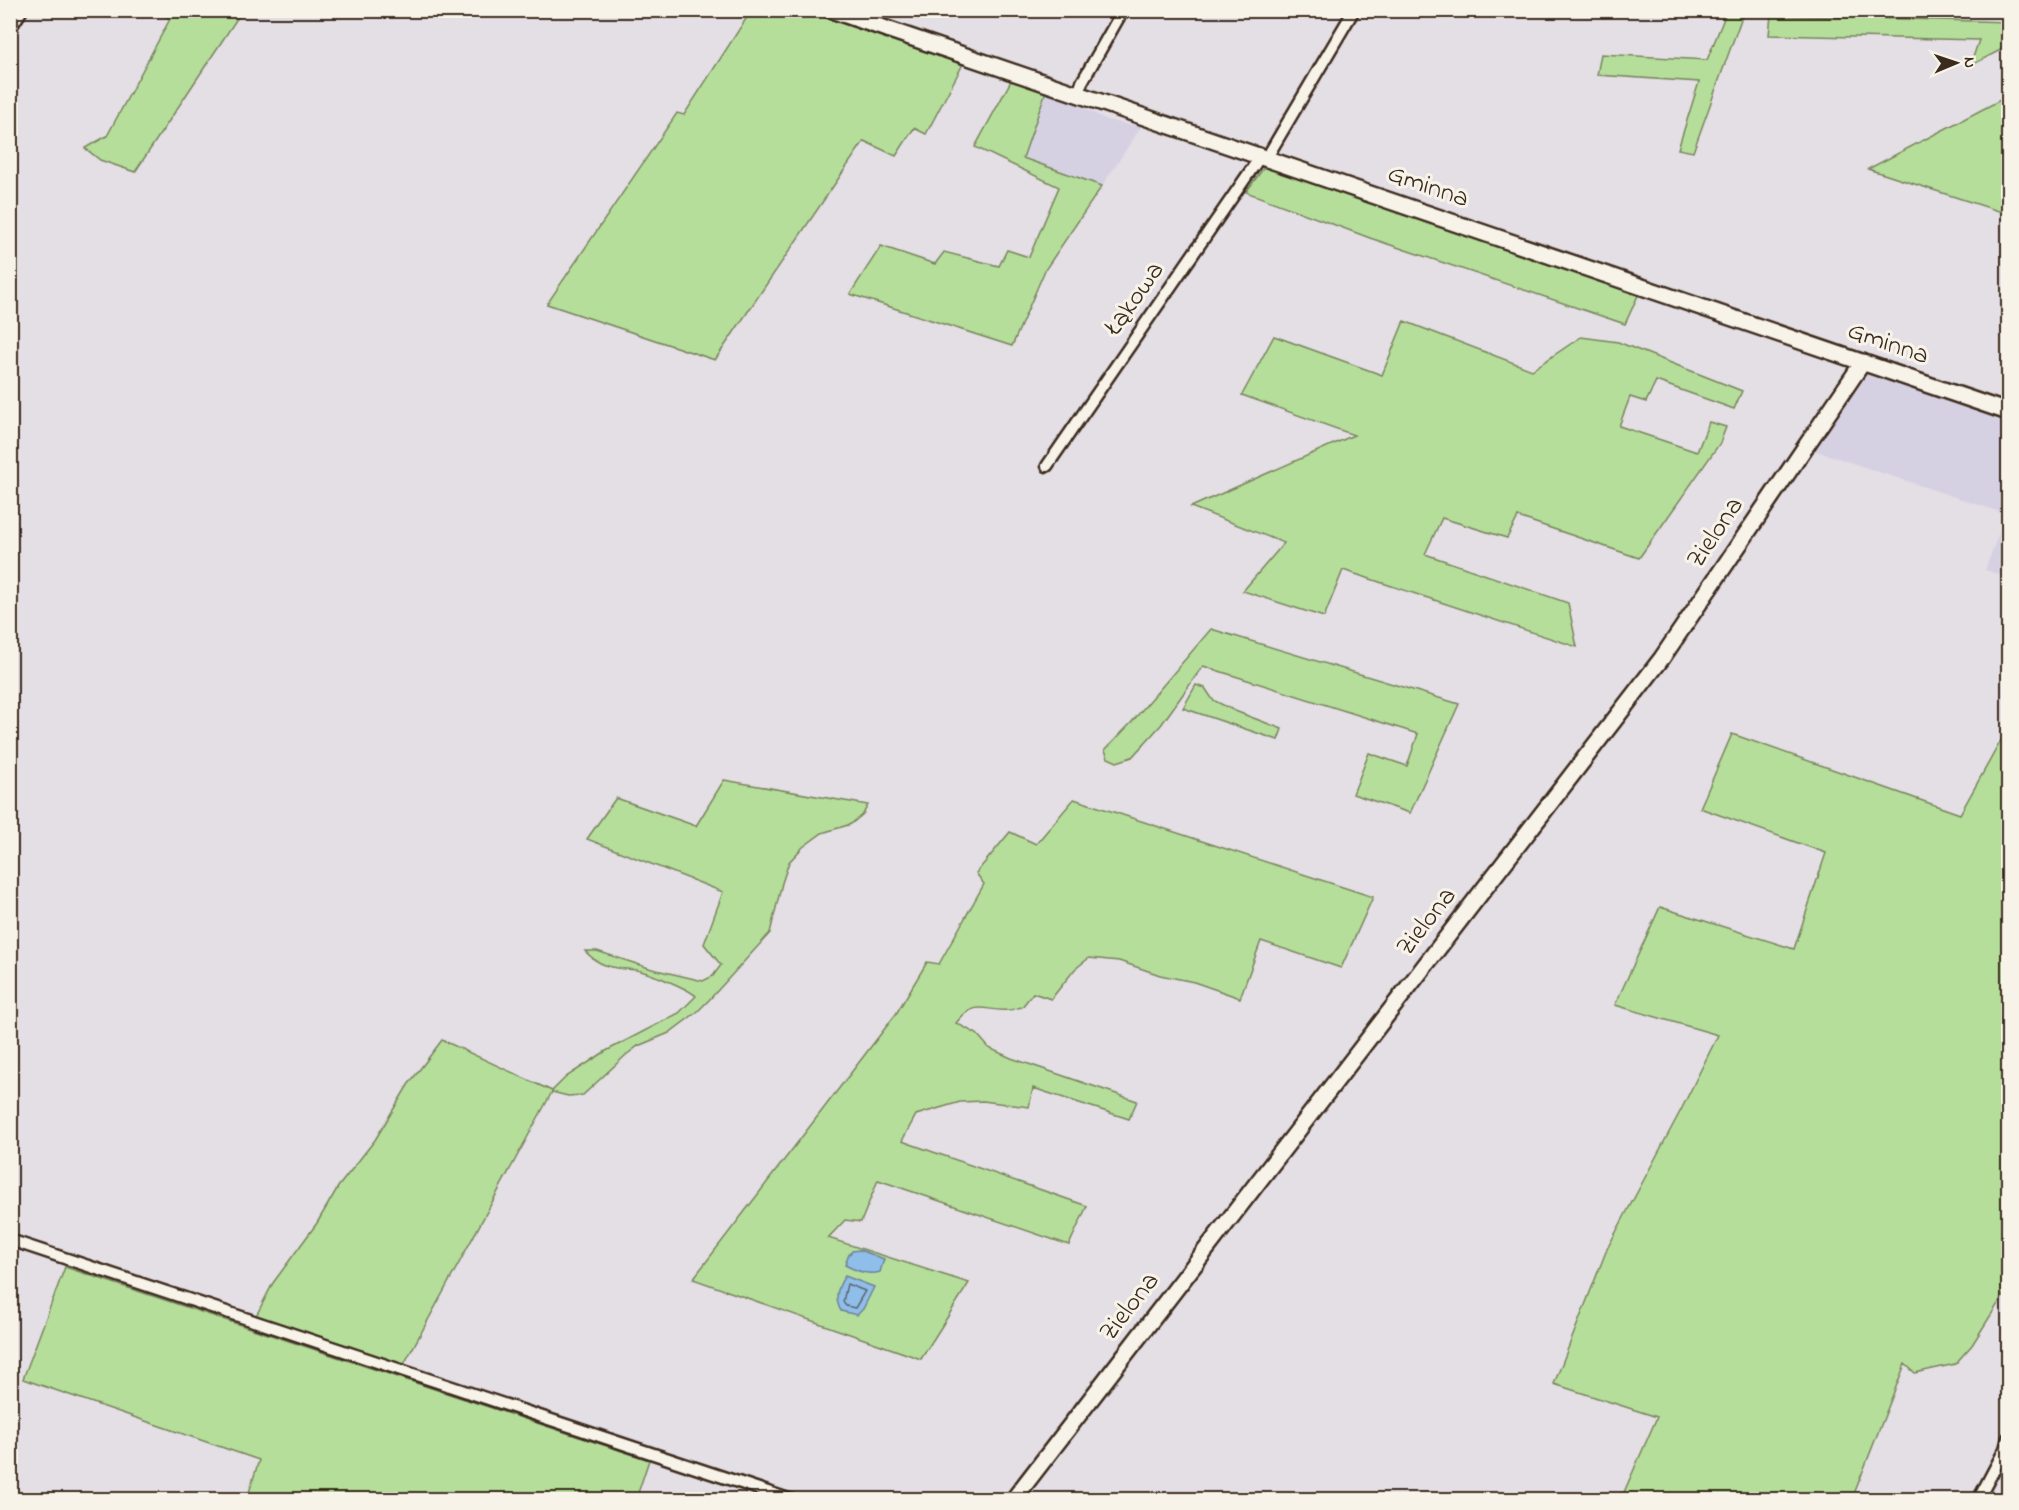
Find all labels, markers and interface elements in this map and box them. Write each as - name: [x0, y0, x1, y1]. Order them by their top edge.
- north arrow: [1926, 33, 1986, 93]
- text: N: [1957, 57, 1981, 69]
- street label: Gminna: [1382, 155, 1474, 219]
- street label: Łąkowa: [1095, 254, 1175, 345]
- street label: Gminna: [1842, 312, 1934, 376]
- street label: Zielona: [1678, 489, 1754, 577]
- street label: Zielona: [1387, 879, 1467, 965]
- street label: Zielona: [1090, 1264, 1170, 1350]

